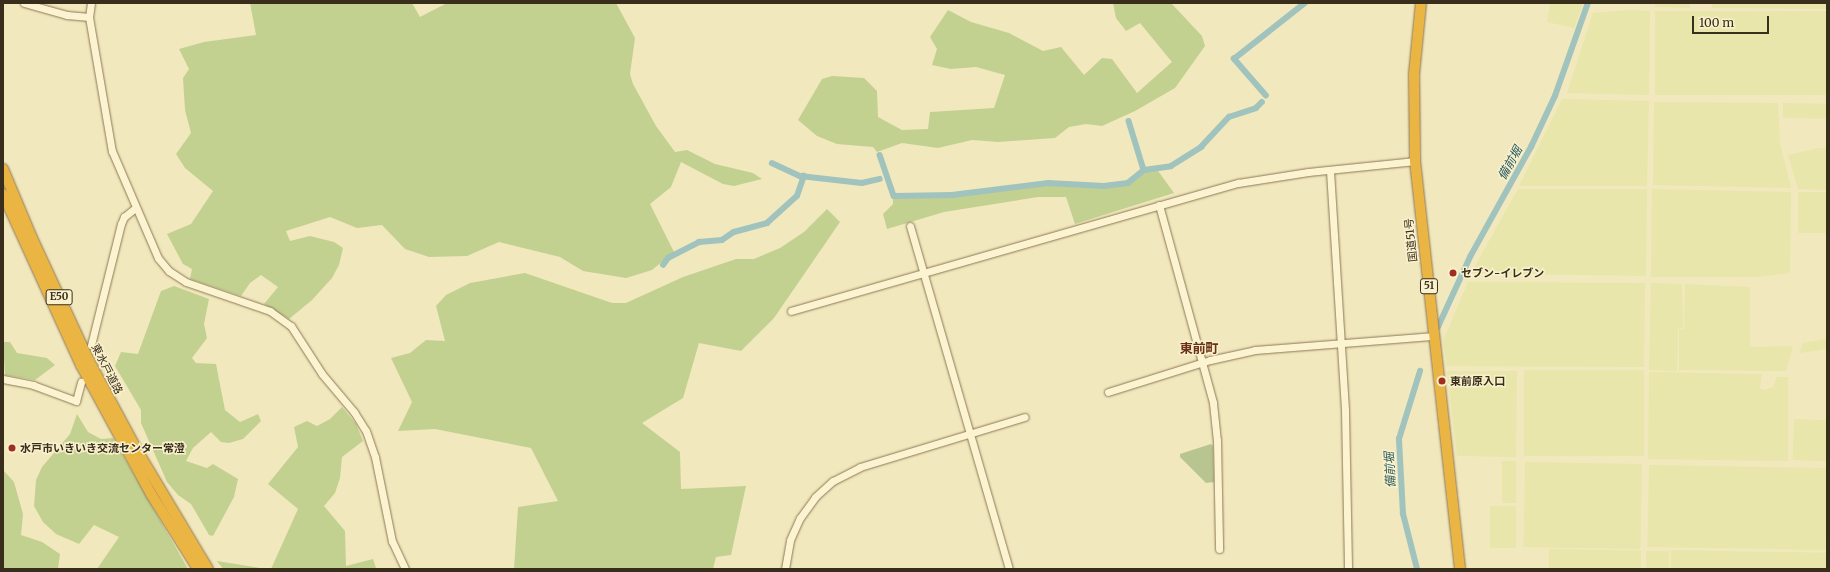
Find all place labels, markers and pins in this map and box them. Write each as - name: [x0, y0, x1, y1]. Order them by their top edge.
- place label: セブン-イレブン: [1461, 266, 1544, 280]
- marker: セブン-イレブン: [1448, 268, 1458, 278]
- place label: 東前原入口: [1450, 374, 1505, 388]
- marker: 東前原入口: [1437, 376, 1447, 386]
- place label: 水戸市いきいき交流センター常澄: [20, 441, 185, 455]
- marker: 水戸市いきいき交流センター常澄: [7, 443, 17, 453]

